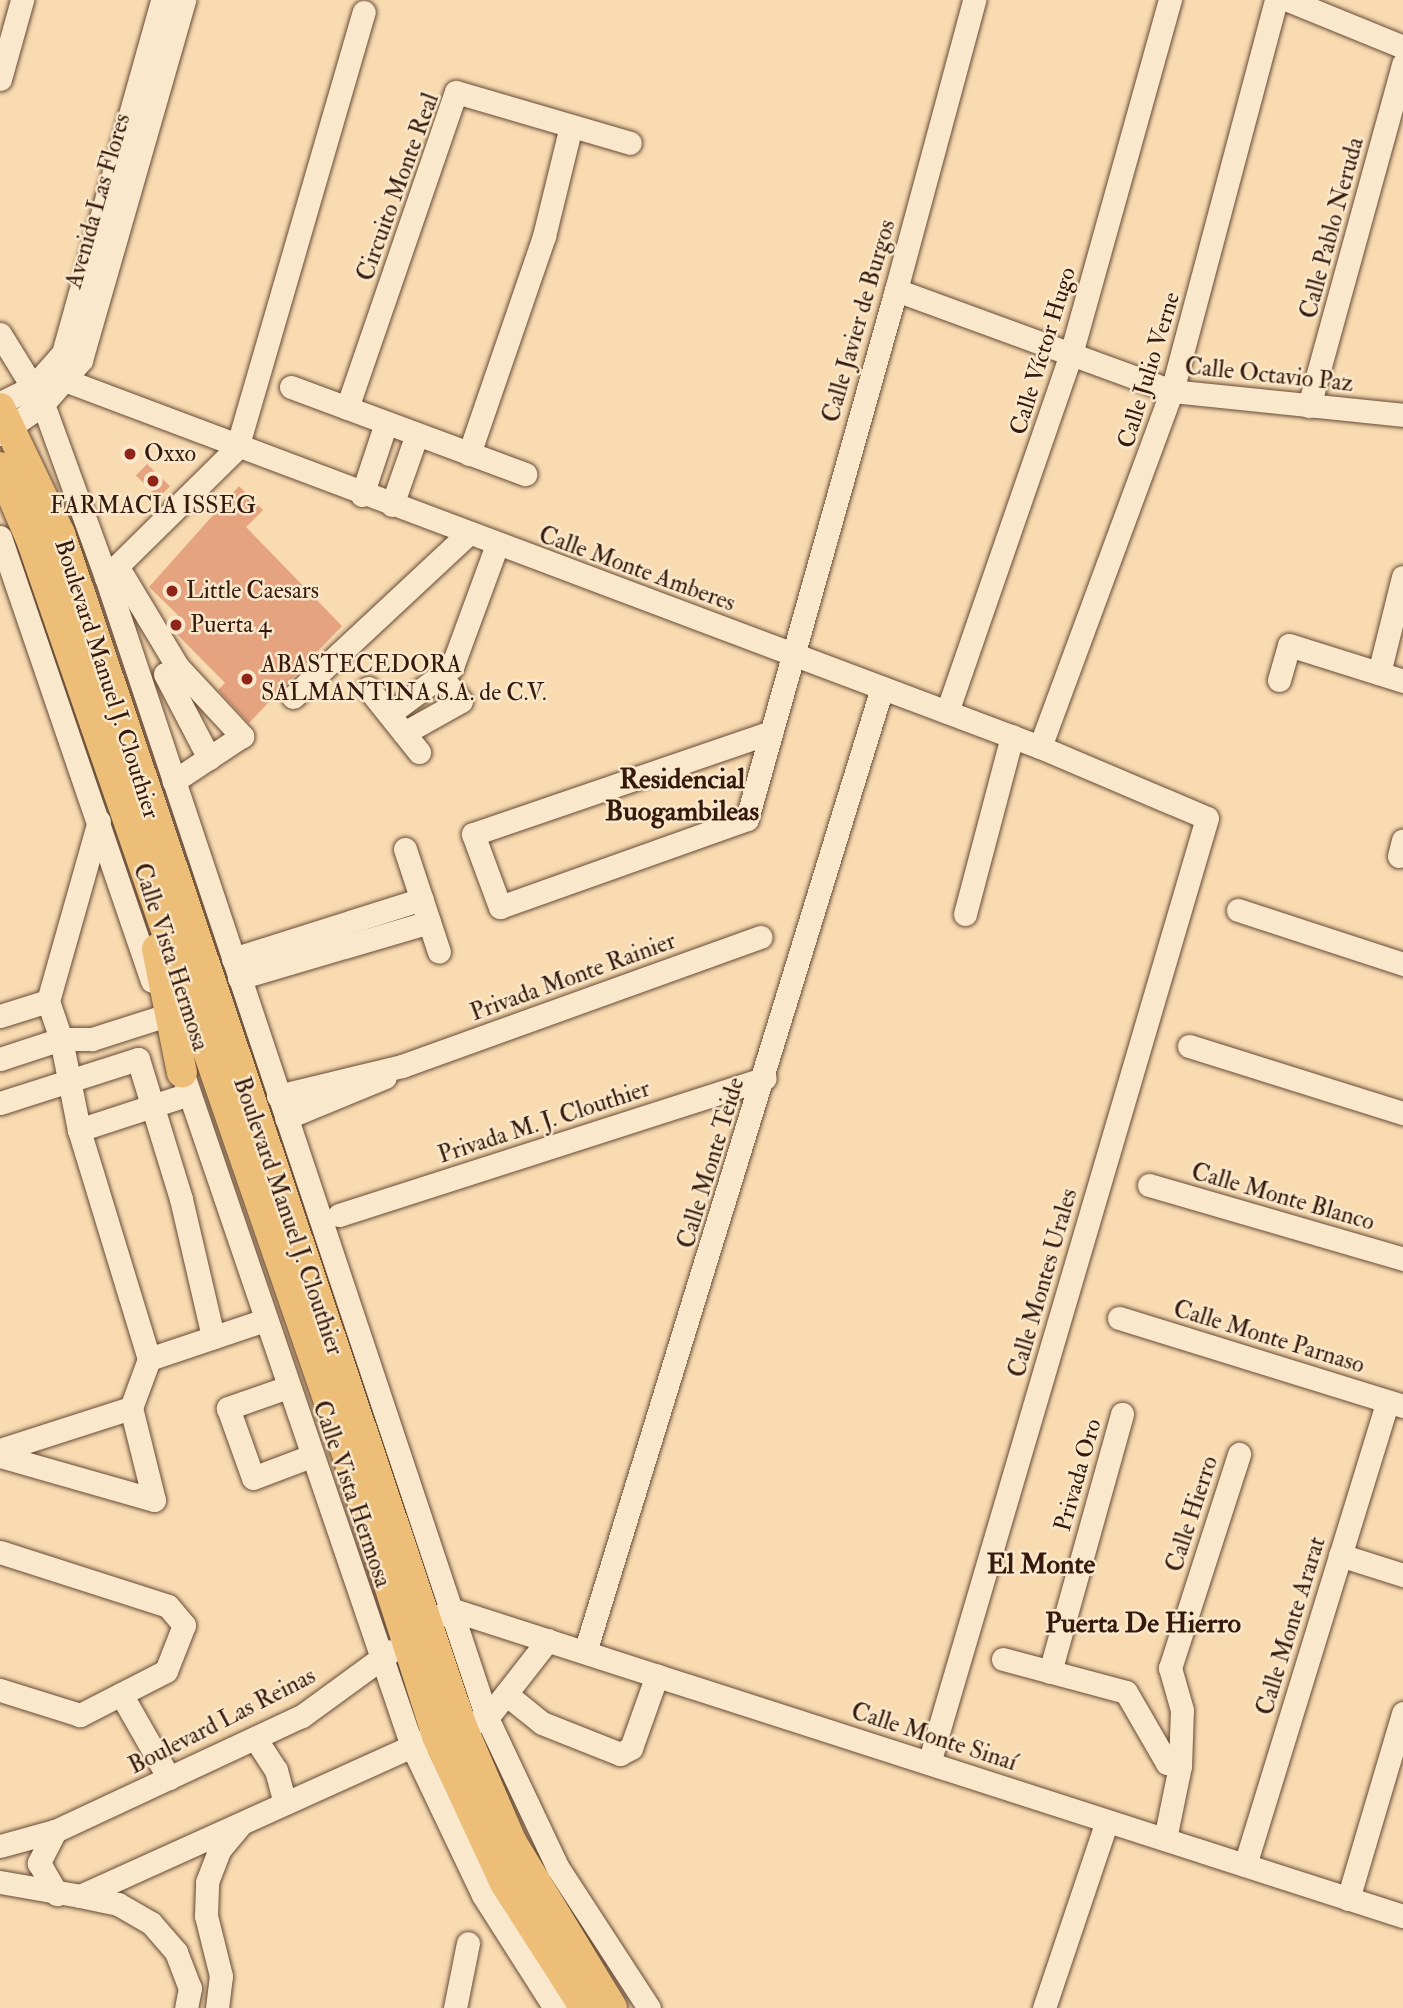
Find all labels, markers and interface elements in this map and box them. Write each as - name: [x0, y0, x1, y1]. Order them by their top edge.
- street label: Circuito Monte Real: [351, 89, 445, 285]
- street label: Avenida Las Flores: [59, 110, 137, 292]
- street label: Calle Pablo Neruda: [1294, 134, 1370, 322]
- street label: Calle Javier de Burgos: [816, 216, 902, 426]
- street label: Calle Víctor Hugo: [1004, 264, 1082, 438]
- street label: Calle Julio Verne: [1112, 288, 1186, 452]
- street label: Calle Octavio Paz: [1183, 352, 1355, 398]
- place label: Oxxo: [144, 440, 196, 468]
- marker: Oxxo: [122, 446, 138, 462]
- marker: FARMACIA ISSEG: [145, 473, 161, 489]
- place label: FARMACIA ISSEG: [50, 492, 256, 520]
- street label: Calle Monte Amberes: [535, 520, 739, 618]
- street label: Boulevard Manuel J. Clouthier: [48, 536, 166, 822]
- place label: Little Caesars: [186, 577, 319, 605]
- marker: Little Caesars: [164, 583, 180, 599]
- place label: Puerta 4: [190, 611, 271, 639]
- marker: Puerta 4: [168, 617, 184, 633]
- place label: ABASTECEDORA SALMANTINA S.A. de C.V.: [261, 651, 547, 707]
- marker: ABASTECEDORA SALMANTINA S.A. de C.V.: [239, 671, 255, 687]
- district label: Residencial Buogambileas: [605, 763, 759, 829]
- street label: Calle Vista Hermosa: [127, 860, 215, 1054]
- street label: Privada Monte Rainier: [466, 926, 680, 1028]
- street label: Boulevard Manuel J. Clouthier: [227, 1073, 349, 1359]
- street label: Privada M. J. Clouthier: [435, 1074, 653, 1170]
- street label: Calle Monte Teide: [671, 1074, 751, 1252]
- street label: Calle Monte Blanco: [1188, 1157, 1378, 1237]
- street label: Calle Montes Urales: [1002, 1185, 1084, 1381]
- street label: Calle Monte Parnaso: [1170, 1294, 1368, 1380]
- street label: Calle Vista Hermosa: [307, 1397, 397, 1591]
- street label: Privada Oro: [1048, 1415, 1108, 1535]
- street label: Calle Hierro: [1160, 1453, 1224, 1575]
- street label: Calle Monte Ararat: [1250, 1533, 1332, 1719]
- district label: El Monte: [987, 1548, 1095, 1582]
- district label: Puerta De Hierro: [1045, 1607, 1241, 1641]
- street label: Boulevard Las Reinas: [124, 1661, 320, 1781]
- street label: Calle Monte Sinaí: [848, 1697, 1020, 1777]

